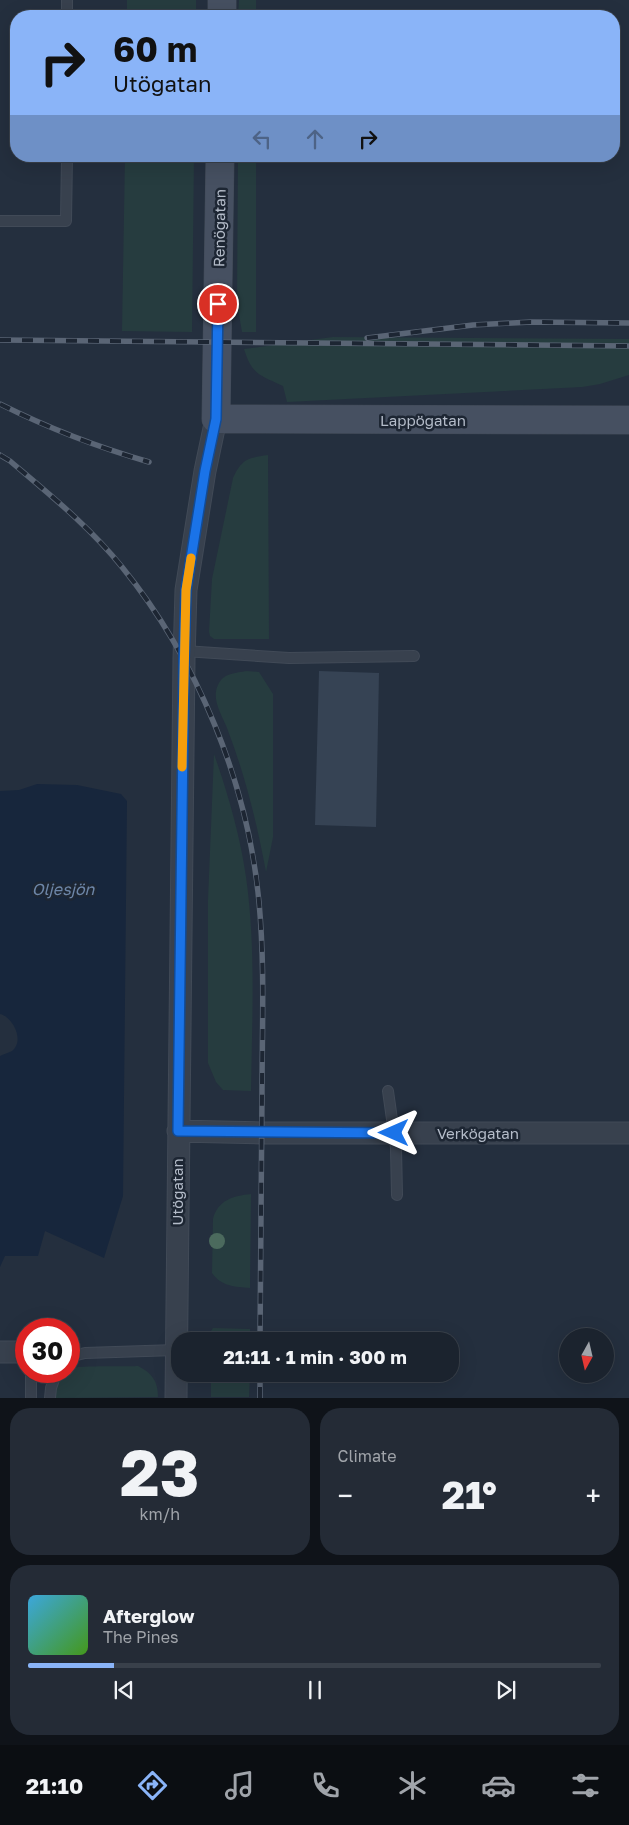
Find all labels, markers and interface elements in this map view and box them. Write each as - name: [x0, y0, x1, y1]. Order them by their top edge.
- text: 60 m: [113, 28, 197, 70]
- icon: right: [30, 30, 95, 95]
- text: Utögatan: [113, 70, 212, 97]
- icon: left: [248, 125, 276, 153]
- icon: ahead: [301, 125, 329, 153]
- icon: right: [354, 125, 382, 153]
- street label: Renögatan: [209, 189, 229, 267]
- pin: [197, 283, 239, 325]
- icon: arrive: [204, 290, 232, 318]
- street label: Lappögatan: [380, 411, 466, 429]
- water label: Oljesjön: [32, 879, 96, 899]
- position arrow: [367, 1106, 419, 1158]
- street label: Verkögatan: [437, 1124, 519, 1142]
- street label: Utögatan: [168, 1158, 186, 1226]
- speed limit sign: 30: [15, 1318, 80, 1383]
- north arrow: [559, 1328, 614, 1382]
- map controls: [559, 1328, 614, 1383]
- text: 21:11 · 1 min · 300 m: [223, 1345, 407, 1368]
- text: 23: [120, 1432, 199, 1510]
- text: Climate: [338, 1446, 397, 1466]
- text: 21°: [442, 1472, 497, 1517]
- text: −: [338, 1479, 353, 1512]
- text: +: [586, 1479, 601, 1512]
- text: km/h: [139, 1504, 180, 1524]
- text: Afterglow: [103, 1604, 194, 1627]
- text: The Pines: [103, 1627, 178, 1647]
- icon: previous: [110, 1676, 138, 1704]
- icon: pause: [301, 1676, 329, 1704]
- icon: next: [492, 1676, 520, 1704]
- icon: directions: [135, 1768, 170, 1803]
- icon: music: [222, 1768, 257, 1803]
- icon: phone: [308, 1768, 343, 1803]
- icon: climate: [395, 1768, 430, 1803]
- icon: car: [481, 1768, 516, 1803]
- icon: filters: [568, 1768, 603, 1803]
- text: 21:10: [26, 1772, 83, 1799]

